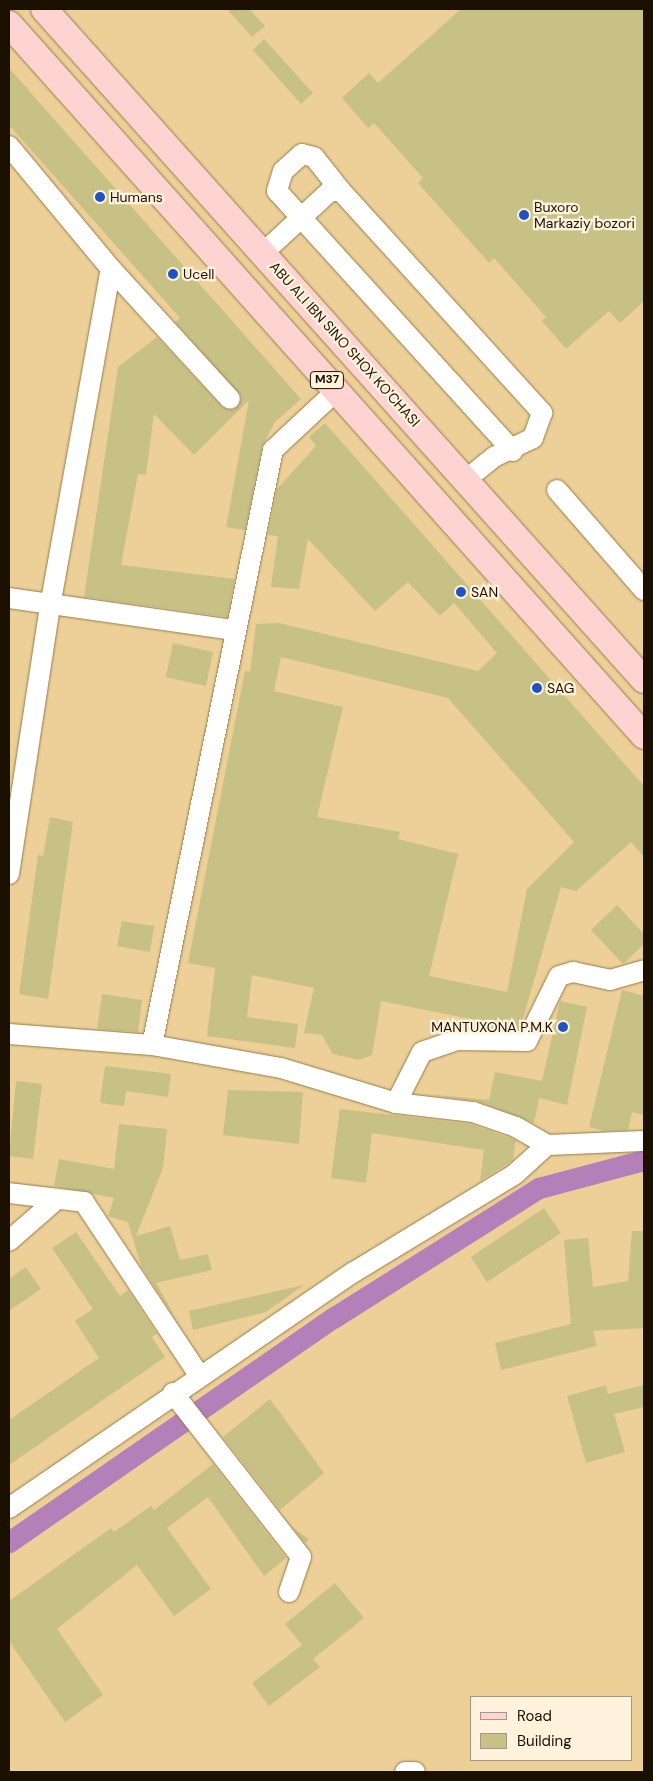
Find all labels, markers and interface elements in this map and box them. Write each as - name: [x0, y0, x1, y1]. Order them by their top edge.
- place label: Humans: [110, 189, 163, 205]
- marker: Humans: [94, 191, 106, 203]
- place label: Buxoro Markaziy bozori: [534, 199, 635, 232]
- marker: Buxoro Markaziy bozori: [518, 209, 530, 221]
- street label: ABU ALI IBN SINO SHOX KO'CHASI: [266, 258, 424, 430]
- place label: Ucell: [183, 266, 214, 282]
- marker: Ucell: [167, 268, 179, 280]
- road number: M37: [310, 370, 344, 390]
- place label: SAN: [471, 584, 498, 600]
- marker: SAN: [455, 586, 467, 598]
- place label: SAG: [547, 680, 574, 696]
- marker: SAG: [531, 682, 543, 694]
- place label: MANTUXONA P.M.K: [431, 1019, 553, 1035]
- marker: MANTUXONA P.M.K: [557, 1021, 569, 1033]
- legend: [470, 1696, 633, 1761]
- text: Road: [517, 1706, 552, 1726]
- text: Building: [517, 1731, 572, 1751]

